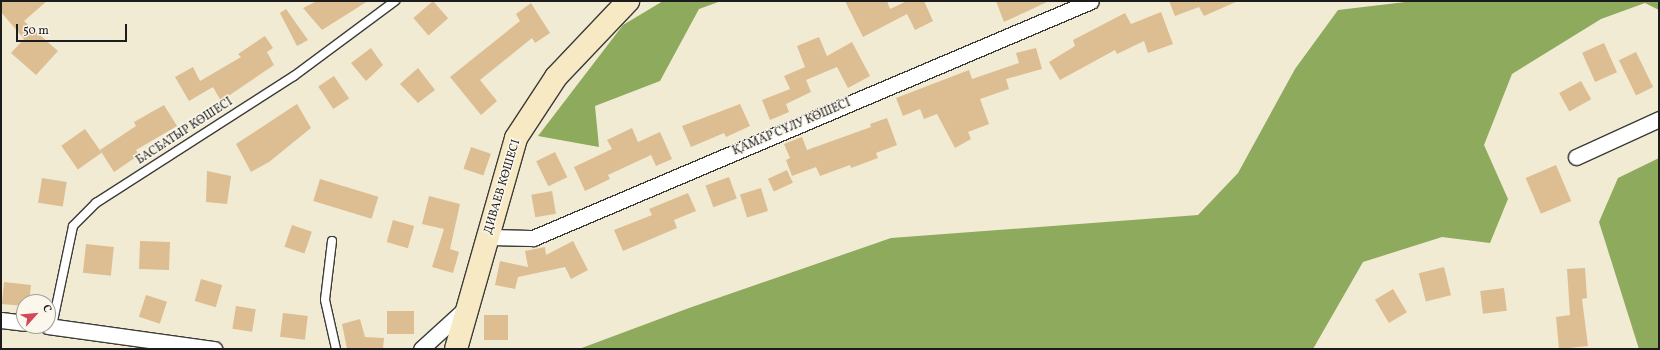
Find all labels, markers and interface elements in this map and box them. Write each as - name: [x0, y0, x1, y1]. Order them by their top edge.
- scale bar: [18, 16, 129, 42]
- text: 50 m: [23, 23, 49, 39]
- street label: БАСБАТЫР КӨШЕСІ: [134, 95, 236, 169]
- street label: ҚАМАР СҰЛУ КӨШЕСІ: [731, 96, 853, 160]
- street label: ДИВАЕВ КӨШЕСІ: [482, 138, 524, 236]
- north arrow: [16, 294, 56, 334]
- text: С: [38, 302, 55, 315]

